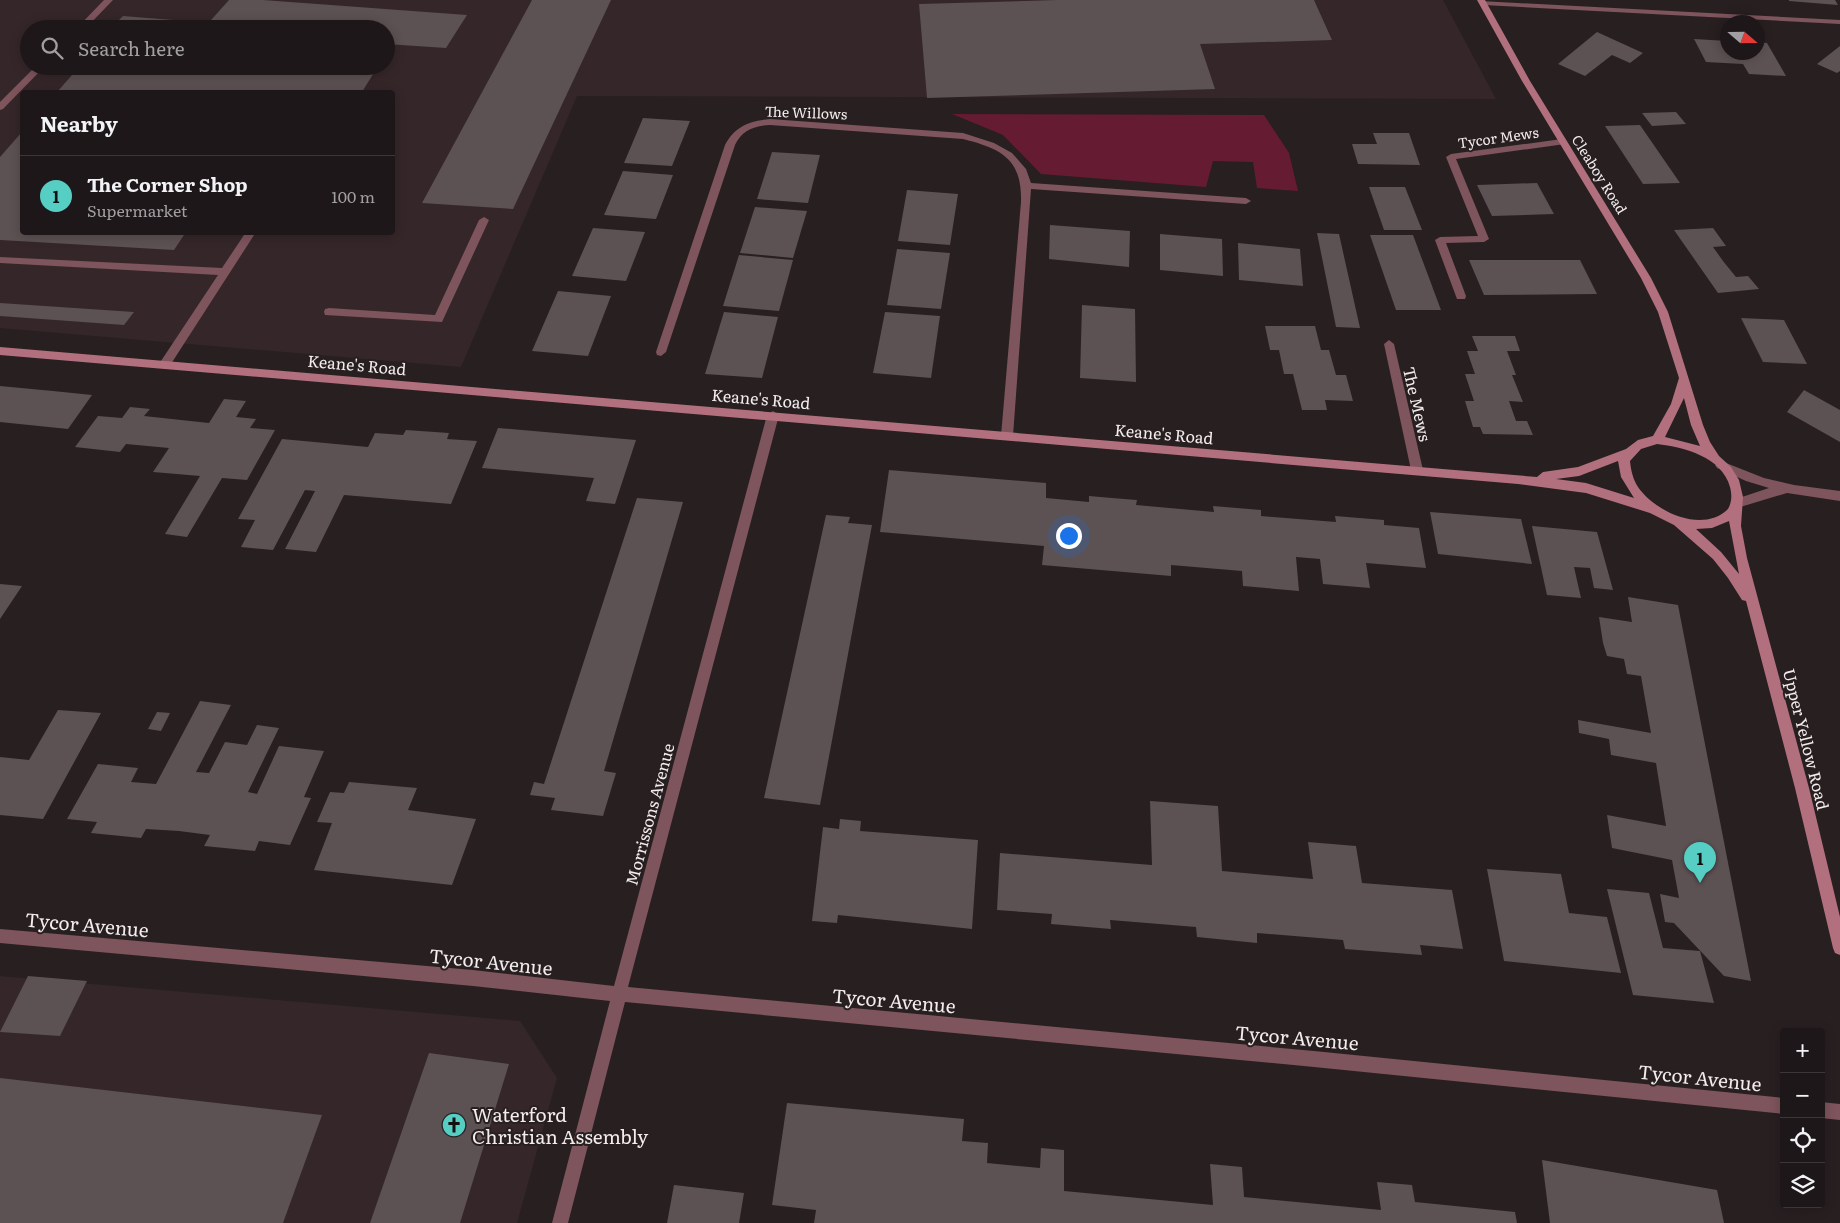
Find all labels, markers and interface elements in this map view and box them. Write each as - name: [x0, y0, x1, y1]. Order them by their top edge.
- north arrow: [1720, 15, 1765, 60]
- search box: [20, 20, 395, 75]
- icon: search: [38, 34, 66, 62]
- text: Search here: [78, 34, 185, 62]
- street label: The Willows: [764, 101, 848, 123]
- text: Nearby: [40, 107, 118, 138]
- street label: Tycor Mews: [1456, 121, 1540, 153]
- street label: Cleaboy Road: [1568, 131, 1633, 218]
- text: The Corner Shop: [87, 170, 248, 198]
- text: 1: [53, 184, 59, 208]
- text: 100 m: [331, 184, 375, 208]
- text: Supermarket: [87, 198, 187, 222]
- street label: Keane's Road: [306, 348, 408, 380]
- street label: The Mews: [1398, 364, 1438, 444]
- street label: Keane's Road: [710, 382, 812, 414]
- street label: Keane's Road: [1113, 417, 1215, 449]
- your location: [1056, 523, 1082, 549]
- street label: Upper Yellow Road: [1778, 666, 1836, 812]
- street label: Morrissons Avenue: [618, 740, 680, 888]
- pin: 1: [1684, 842, 1716, 883]
- street label: Tycor Avenue: [24, 905, 150, 943]
- street label: Tycor Avenue: [428, 941, 554, 981]
- street label: Tycor Avenue: [831, 981, 957, 1019]
- street label: Tycor Avenue: [1234, 1018, 1360, 1056]
- map controls: [1780, 1028, 1825, 1208]
- button: +: [1780, 1028, 1825, 1073]
- street label: Tycor Avenue: [1637, 1057, 1763, 1097]
- button: −: [1780, 1073, 1825, 1118]
- place label: Waterford Christian Assembly: [472, 1100, 648, 1150]
- church icon: Waterford Christian Assembly: [441, 1112, 467, 1138]
- button: locate: [1780, 1118, 1825, 1163]
- button: layers: [1780, 1163, 1825, 1208]

